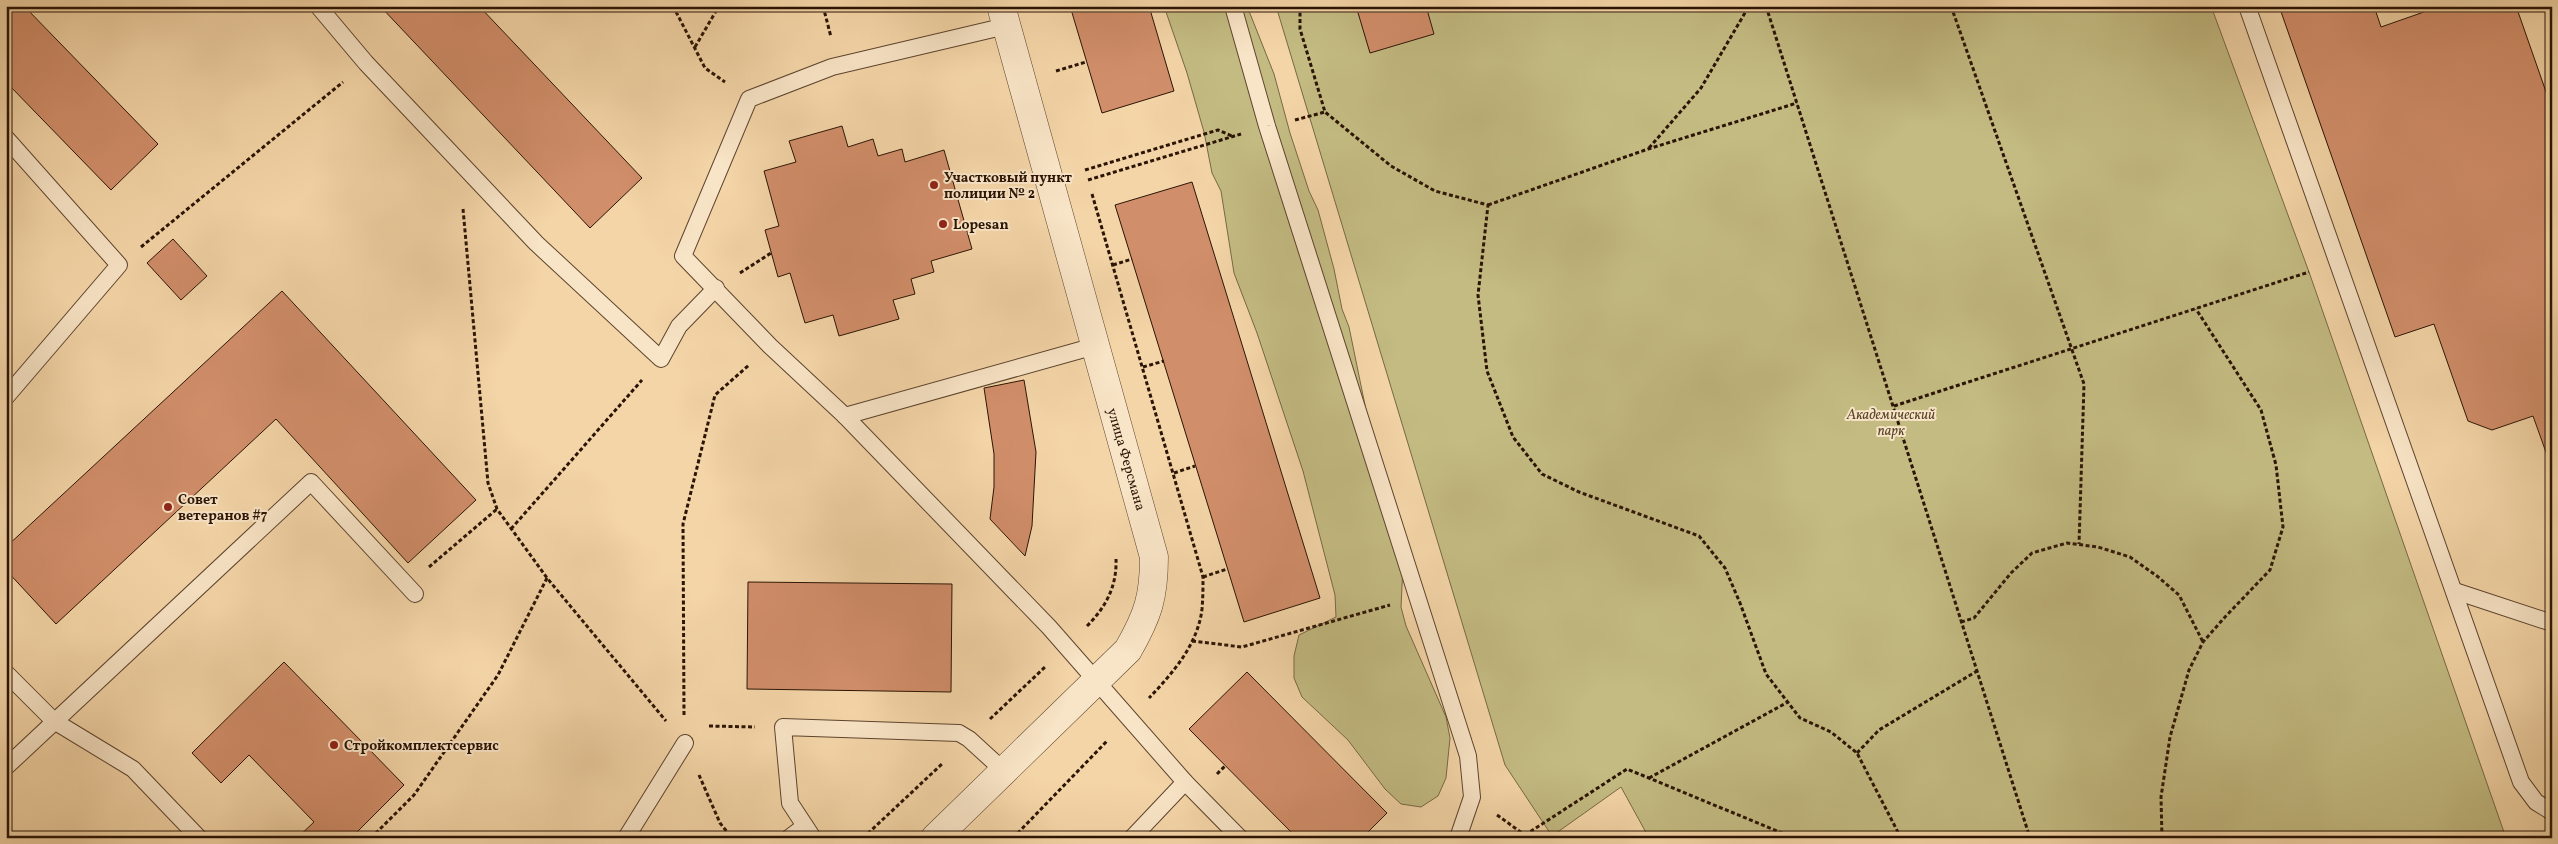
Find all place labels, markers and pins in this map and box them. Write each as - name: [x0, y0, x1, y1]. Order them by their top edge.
- place label: Участковый пункт полиции № 2: [944, 169, 1072, 204]
- marker: Участковый пункт полиции № 2: [928, 179, 940, 191]
- place label: Lopesan: [953, 216, 1009, 235]
- marker: Lopesan: [937, 218, 949, 230]
- place label: Совет ветеранов #7: [178, 491, 268, 526]
- marker: Совет ветеранов #7: [162, 501, 174, 513]
- place label: Стройкомплектсервис: [344, 737, 499, 756]
- marker: Стройкомплектсервис: [328, 739, 340, 751]

